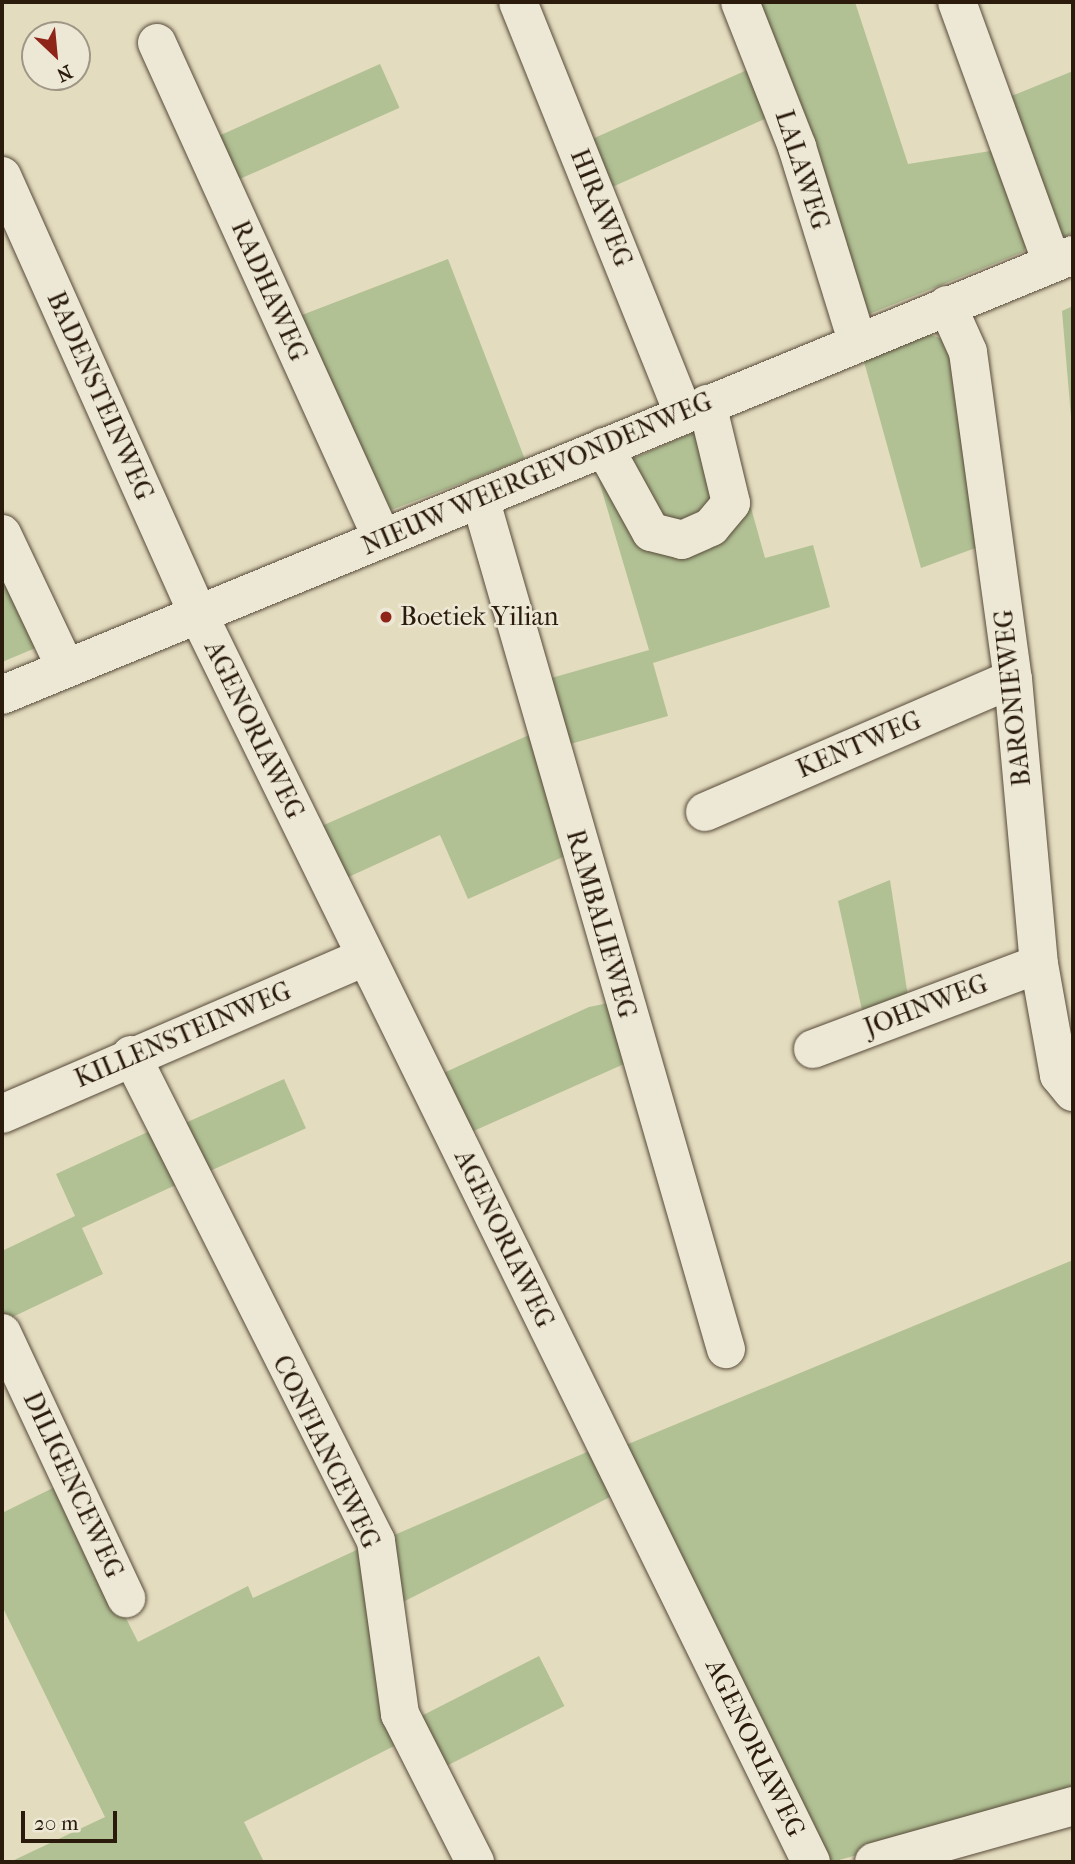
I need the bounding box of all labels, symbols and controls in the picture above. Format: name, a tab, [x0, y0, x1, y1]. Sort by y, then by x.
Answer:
north arrow	[21, 21, 91, 91]
text: N	[53, 60, 76, 86]
street label: LALAWEG	[768, 106, 836, 234]
street label: HIRAWEG	[563, 144, 639, 272]
street label: RADHAWEG	[224, 216, 314, 366]
street label: BADENSTEINWEG	[40, 287, 160, 505]
street label: NIEUW WEERGEVONDENWEG	[357, 386, 717, 562]
place label: Boetiek Yilian	[400, 601, 559, 633]
street label: BARONIEWEG	[988, 608, 1038, 788]
marker: Boetiek Yilian	[378, 609, 394, 625]
street label: AGENORIAWEG	[197, 636, 311, 824]
street label: KENTWEG	[792, 705, 926, 785]
street label: RAMBALIEWEG	[559, 826, 643, 1022]
street label: JOHNWEG	[860, 968, 992, 1044]
street label: KILLENSTEINWEG	[70, 975, 296, 1095]
street label: AGENORIAWEG	[447, 1145, 561, 1333]
street label: CONFIANCEWEG	[266, 1350, 386, 1554]
street label: DILIGENCEWEG	[16, 1387, 130, 1583]
street label: AGENORIAWEG	[698, 1654, 812, 1842]
scale bar	[24, 1798, 121, 1842]
text: 20 m	[34, 1811, 78, 1835]

